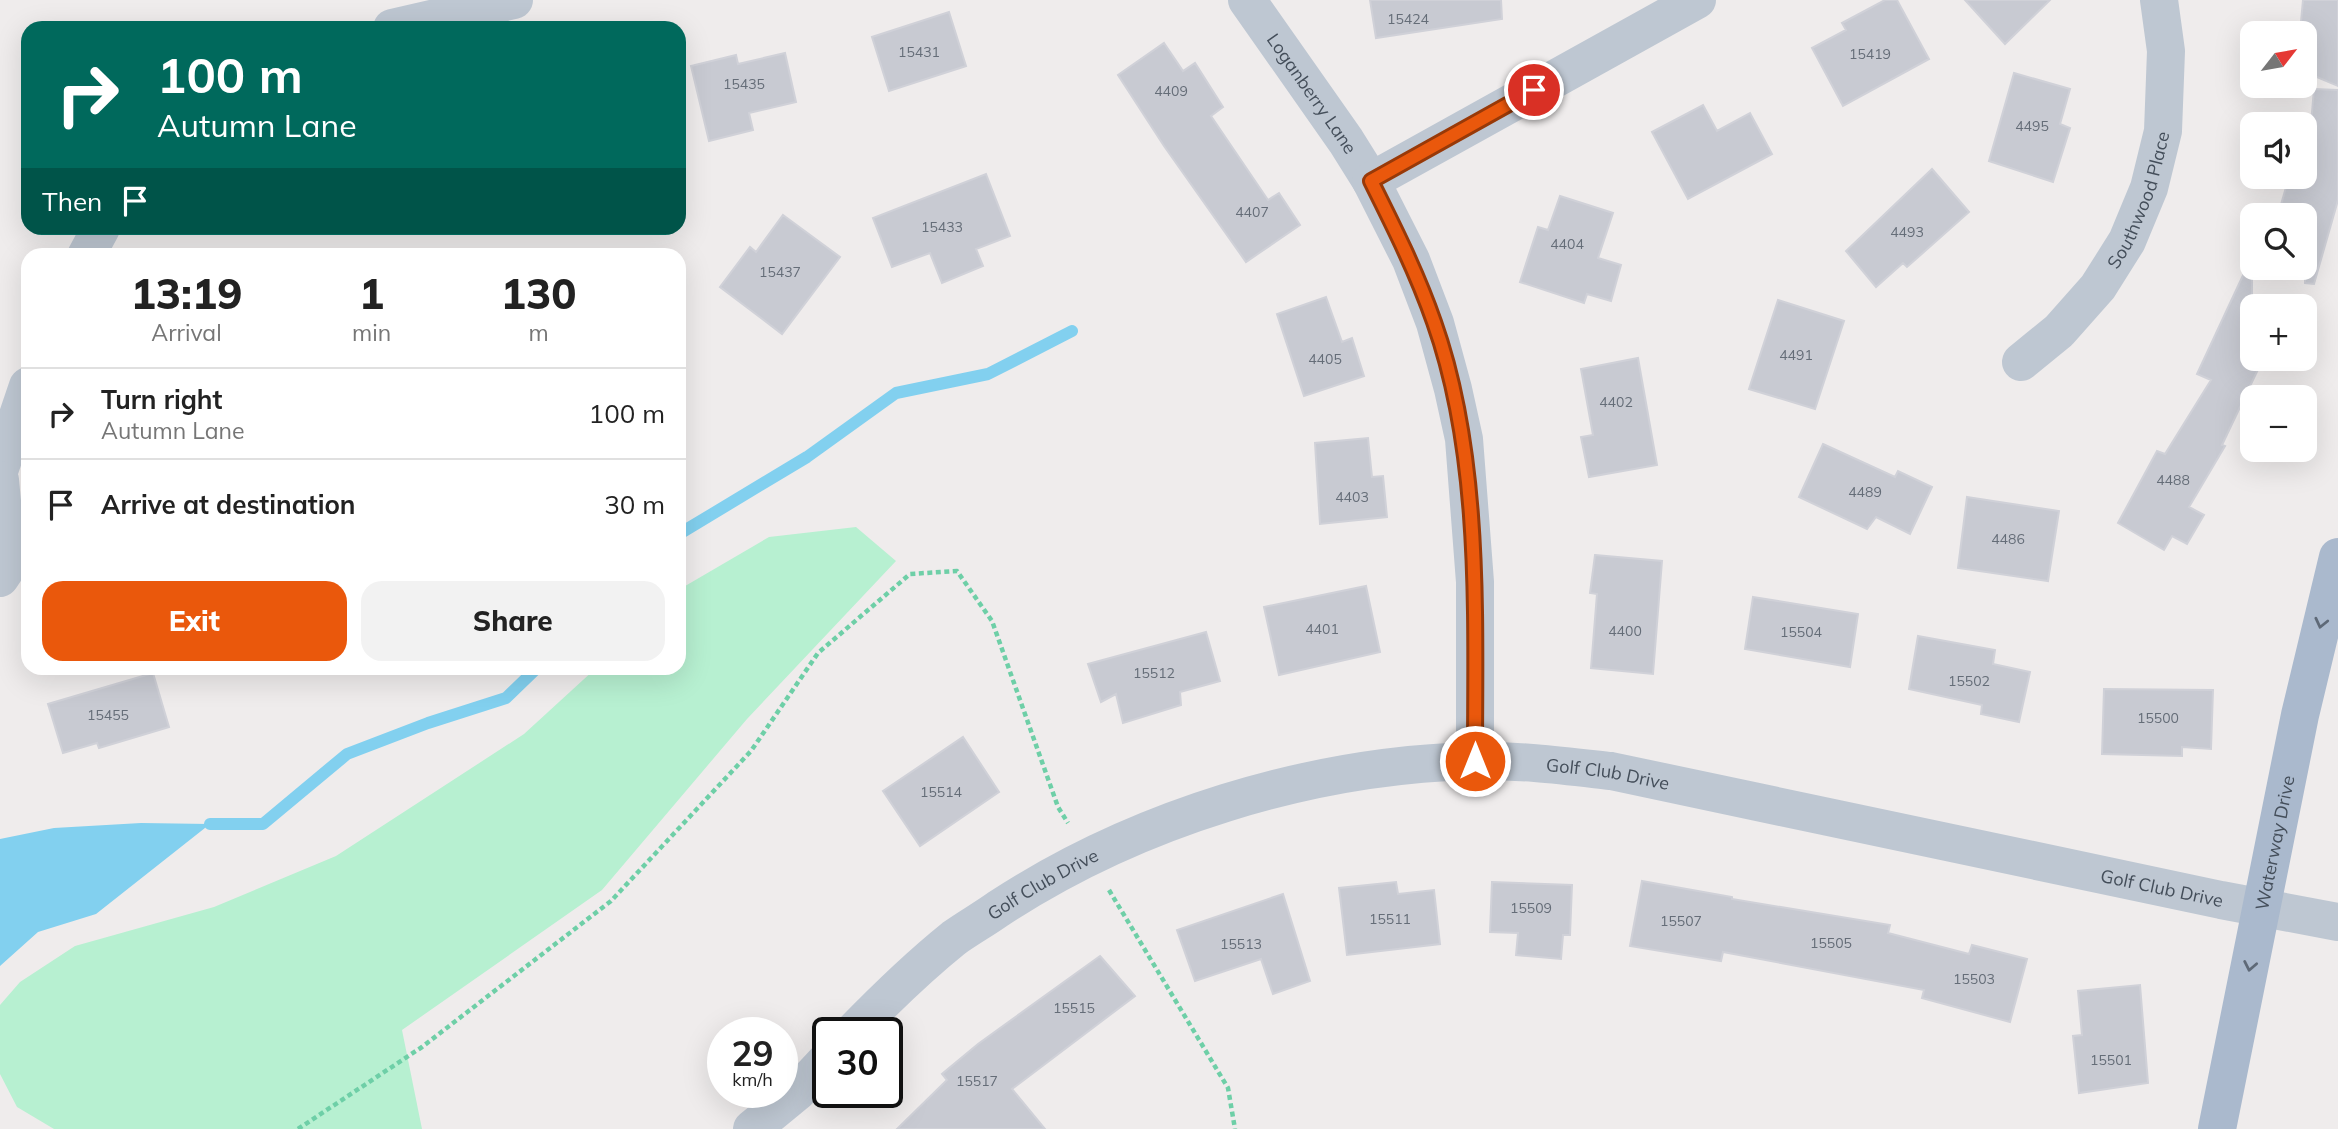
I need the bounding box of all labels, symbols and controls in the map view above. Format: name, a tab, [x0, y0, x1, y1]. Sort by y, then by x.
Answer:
house number: 15424	[1387, 10, 1430, 28]
north arrow	[2240, 21, 2317, 98]
map controls	[2240, 21, 2317, 462]
street label: Loganberry Lane	[1262, 29, 1362, 158]
house number: 15431	[898, 43, 940, 61]
text: 100 m	[157, 44, 303, 105]
house number: 15419	[1849, 45, 1891, 63]
icon: right	[42, 49, 133, 140]
pin	[1504, 60, 1564, 120]
icon: arrive	[1515, 71, 1553, 109]
house number: 15435	[723, 75, 765, 93]
house number: 4409	[1154, 82, 1188, 100]
text: Autumn Lane	[157, 105, 357, 145]
button: sound	[2240, 112, 2317, 189]
house number: 4495	[2015, 117, 2049, 135]
street label: Southwood Place	[2101, 129, 2174, 273]
icon: arrive	[116, 182, 154, 220]
text: Then	[42, 185, 102, 218]
house number: 4407	[1235, 203, 1269, 221]
button: search	[2240, 203, 2317, 280]
house number: 15433	[921, 218, 963, 236]
house number: 4493	[1890, 223, 1924, 241]
house number: 4404	[1550, 235, 1584, 253]
house number: 15437	[759, 263, 801, 281]
text: 13:19	[131, 267, 242, 320]
text: 1	[359, 267, 384, 320]
text: 130	[501, 267, 576, 320]
button: +	[2240, 294, 2317, 371]
text: Arrival	[151, 318, 222, 347]
text: min	[352, 318, 391, 347]
text: m	[528, 318, 549, 347]
house number: 4491	[1779, 346, 1813, 364]
house number: 4405	[1308, 350, 1342, 368]
text: Turn right	[101, 383, 222, 416]
button: −	[2240, 385, 2317, 462]
house number: 4402	[1599, 393, 1633, 411]
icon: right	[42, 395, 80, 433]
text: 100 m	[589, 397, 665, 430]
text: Autumn Lane	[101, 416, 245, 445]
house number: 4488	[2156, 471, 2190, 489]
house number: 4489	[1848, 483, 1882, 501]
icon: arrive	[42, 486, 80, 524]
text: Arrive at destination	[101, 488, 356, 521]
text: 30 m	[604, 488, 665, 521]
house number: 4403	[1335, 488, 1369, 506]
house number: 4486	[1991, 530, 2025, 548]
button: Exit	[42, 581, 347, 661]
button: Share	[361, 581, 665, 661]
one-way arrow	[2315, 617, 2330, 629]
house number: 4401	[1305, 620, 1339, 638]
house number: 4400	[1608, 622, 1642, 640]
house number: 15504	[1780, 623, 1823, 641]
house number: 15512	[1133, 664, 1175, 682]
house number: 15502	[1948, 672, 1990, 690]
house number: 15455	[87, 706, 129, 724]
house number: 15500	[2137, 709, 2179, 727]
position arrow	[1438, 724, 1512, 798]
street label: Golf Club Drive	[1545, 753, 1672, 795]
street label: Waterway Drive	[2250, 773, 2299, 912]
house number: 15514	[920, 783, 963, 801]
street label: Golf Club Drive	[982, 843, 1102, 925]
street label: Golf Club Drive	[2099, 863, 2225, 912]
house number: 15509	[1510, 899, 1552, 917]
house number: 15511	[1369, 910, 1411, 928]
house number: 15507	[1660, 912, 1702, 930]
house number: 15505	[1810, 934, 1852, 952]
house number: 15513	[1220, 935, 1262, 953]
one-way arrow	[2243, 960, 2258, 972]
house number: 15503	[1953, 970, 1995, 988]
house number: 15515	[1053, 999, 1095, 1017]
speed limit sign: 30	[812, 1017, 903, 1108]
text: 29	[731, 1031, 774, 1075]
house number: 15501	[2090, 1051, 2132, 1069]
text: km/h	[732, 1068, 773, 1091]
house number: 15517	[956, 1072, 998, 1090]

